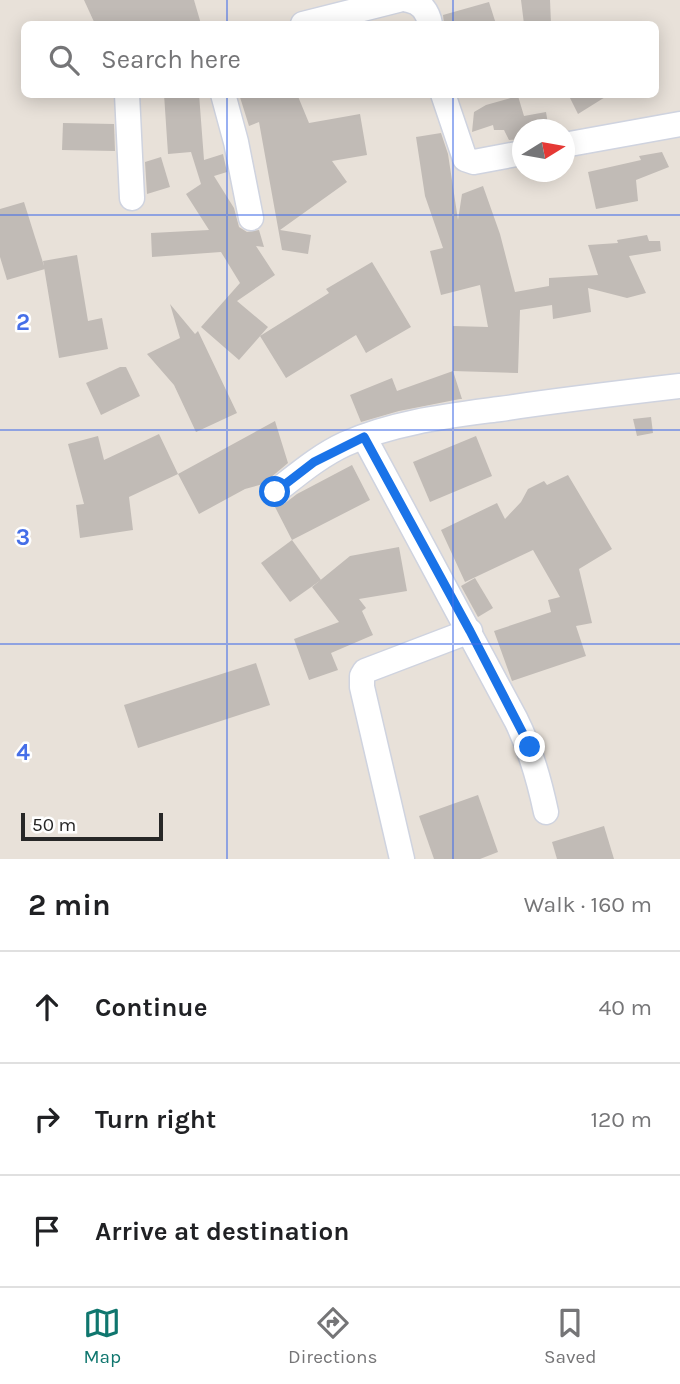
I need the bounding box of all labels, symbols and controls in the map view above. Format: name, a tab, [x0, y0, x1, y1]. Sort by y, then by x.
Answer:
search box	[21, 21, 659, 98]
icon: search	[45, 41, 83, 79]
text: Search here	[101, 44, 241, 75]
north arrow	[512, 119, 575, 182]
text: 2	[16, 309, 30, 336]
route start	[259, 476, 290, 507]
text: 3	[16, 524, 30, 551]
route end	[514, 731, 545, 762]
text: 4	[16, 739, 30, 766]
scale bar	[21, 810, 163, 842]
text: 50 m	[32, 814, 76, 836]
text: 2 min	[28, 887, 111, 923]
text: Walk · 160 m	[524, 891, 652, 918]
icon: ahead	[28, 988, 66, 1026]
text: Continue	[95, 992, 207, 1023]
text: 40 m	[599, 994, 652, 1021]
icon: right	[28, 1100, 66, 1138]
text: Turn right	[95, 1104, 216, 1135]
text: 120 m	[590, 1106, 652, 1133]
icon: arrive	[28, 1212, 66, 1250]
text: Arrive at destination	[95, 1216, 349, 1247]
tab: Map	[83, 1304, 121, 1368]
tab: Directions	[288, 1304, 377, 1368]
tab: Saved	[544, 1304, 597, 1368]

